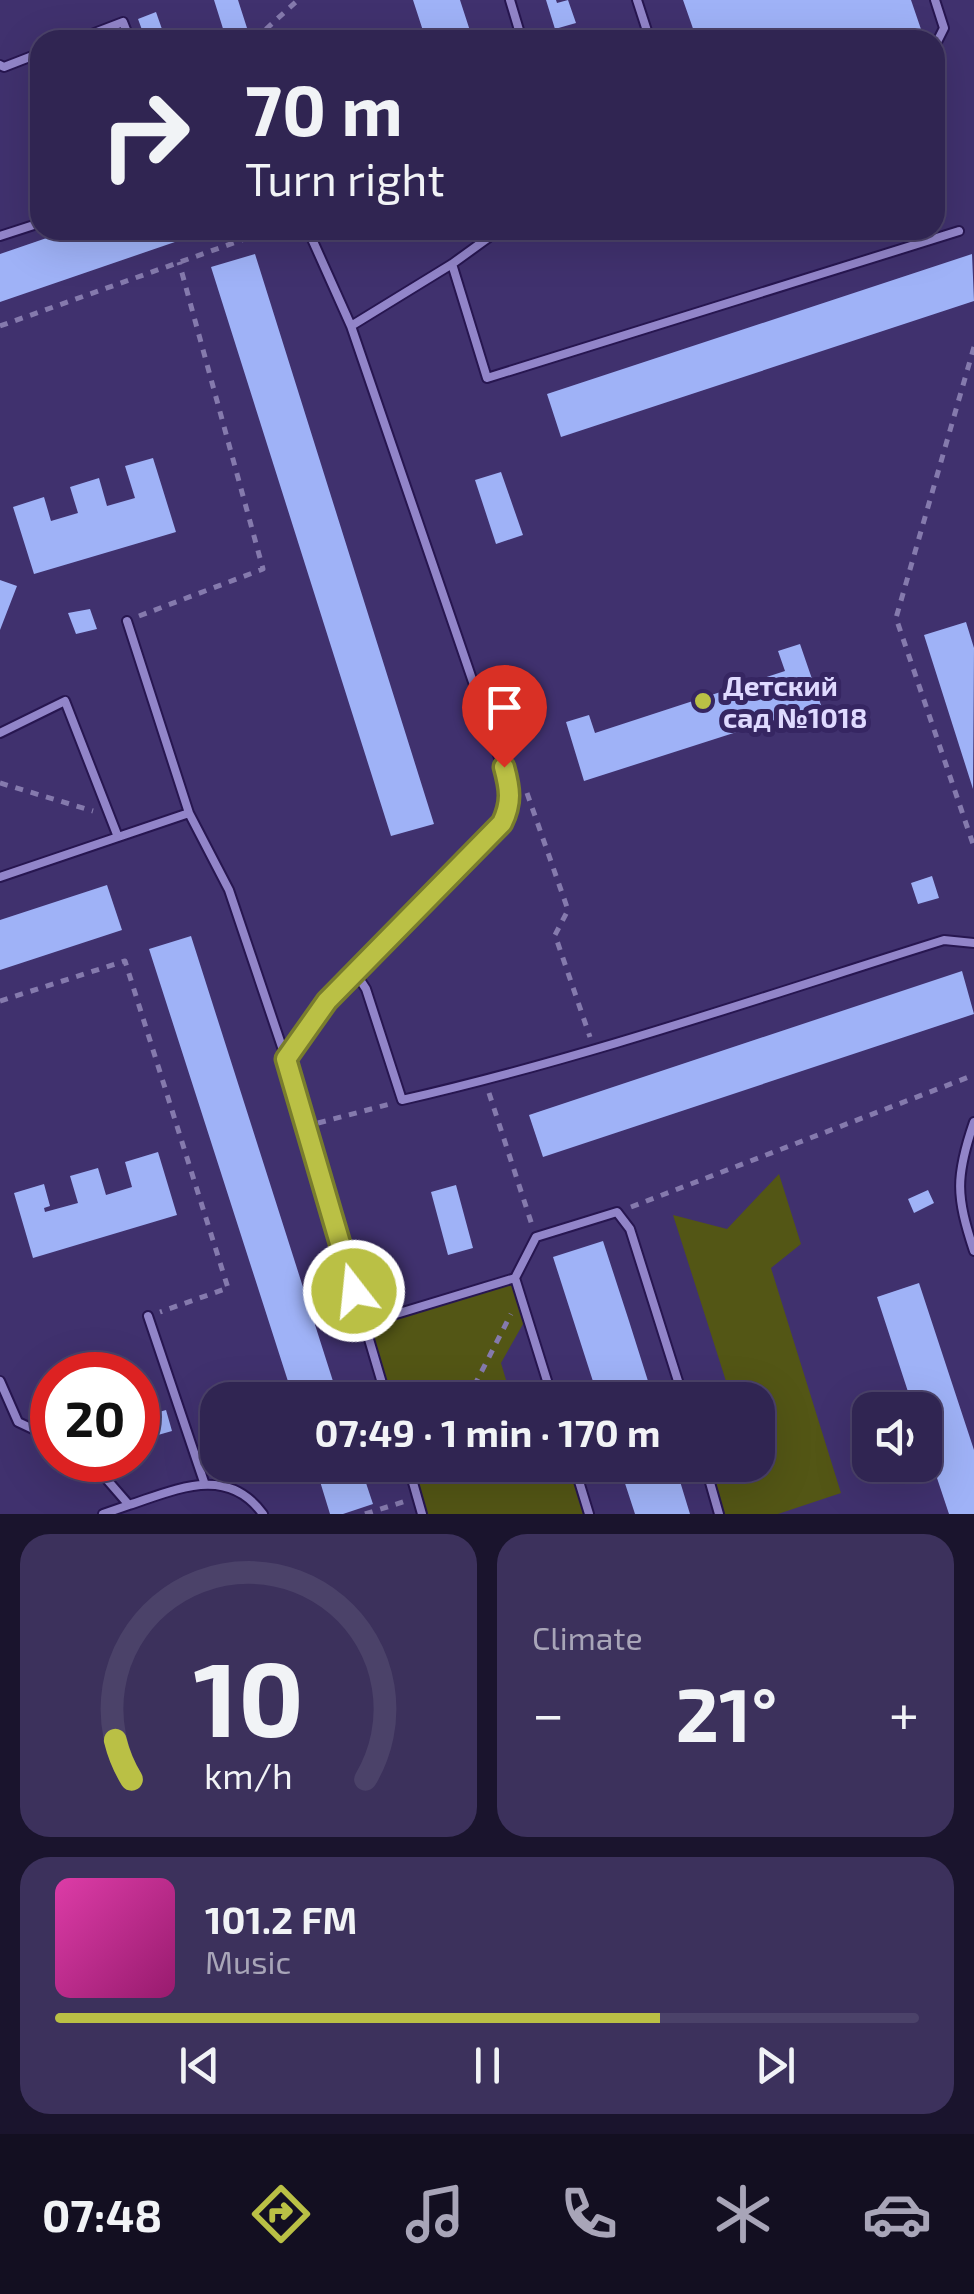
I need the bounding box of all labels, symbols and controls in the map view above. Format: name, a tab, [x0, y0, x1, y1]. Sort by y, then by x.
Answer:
text: 70 m	[245, 66, 403, 150]
icon: right	[80, 70, 210, 200]
text: Turn right	[245, 151, 445, 205]
pin	[462, 665, 547, 768]
place label: Детский сад №1018	[723, 668, 867, 734]
icon: arrive	[477, 680, 532, 735]
marker: Детский сад №1018	[692, 690, 714, 712]
position arrow	[302, 1239, 406, 1343]
speed limit sign: 20	[30, 1352, 160, 1482]
map controls	[852, 1392, 942, 1482]
button: sound	[852, 1392, 942, 1482]
text: 07:49 · 1 min · 170 m	[315, 1409, 660, 1455]
text: Climate	[532, 1618, 643, 1656]
text: 10	[193, 1633, 304, 1758]
text: 21°	[676, 1667, 777, 1757]
text: −	[532, 1679, 564, 1745]
text: +	[889, 1679, 919, 1745]
text: km/h	[204, 1753, 293, 1796]
text: 101.2 FM	[205, 1896, 357, 1942]
text: Music	[205, 1942, 291, 1980]
icon: previous	[172, 2038, 227, 2093]
icon: pause	[460, 2038, 515, 2093]
icon: next	[748, 2038, 803, 2093]
icon: directions	[246, 2179, 316, 2249]
icon: music	[400, 2179, 470, 2249]
icon: phone	[554, 2179, 624, 2249]
icon: climate	[708, 2179, 778, 2249]
icon: car	[862, 2179, 932, 2249]
text: 07:48	[42, 2187, 162, 2241]

